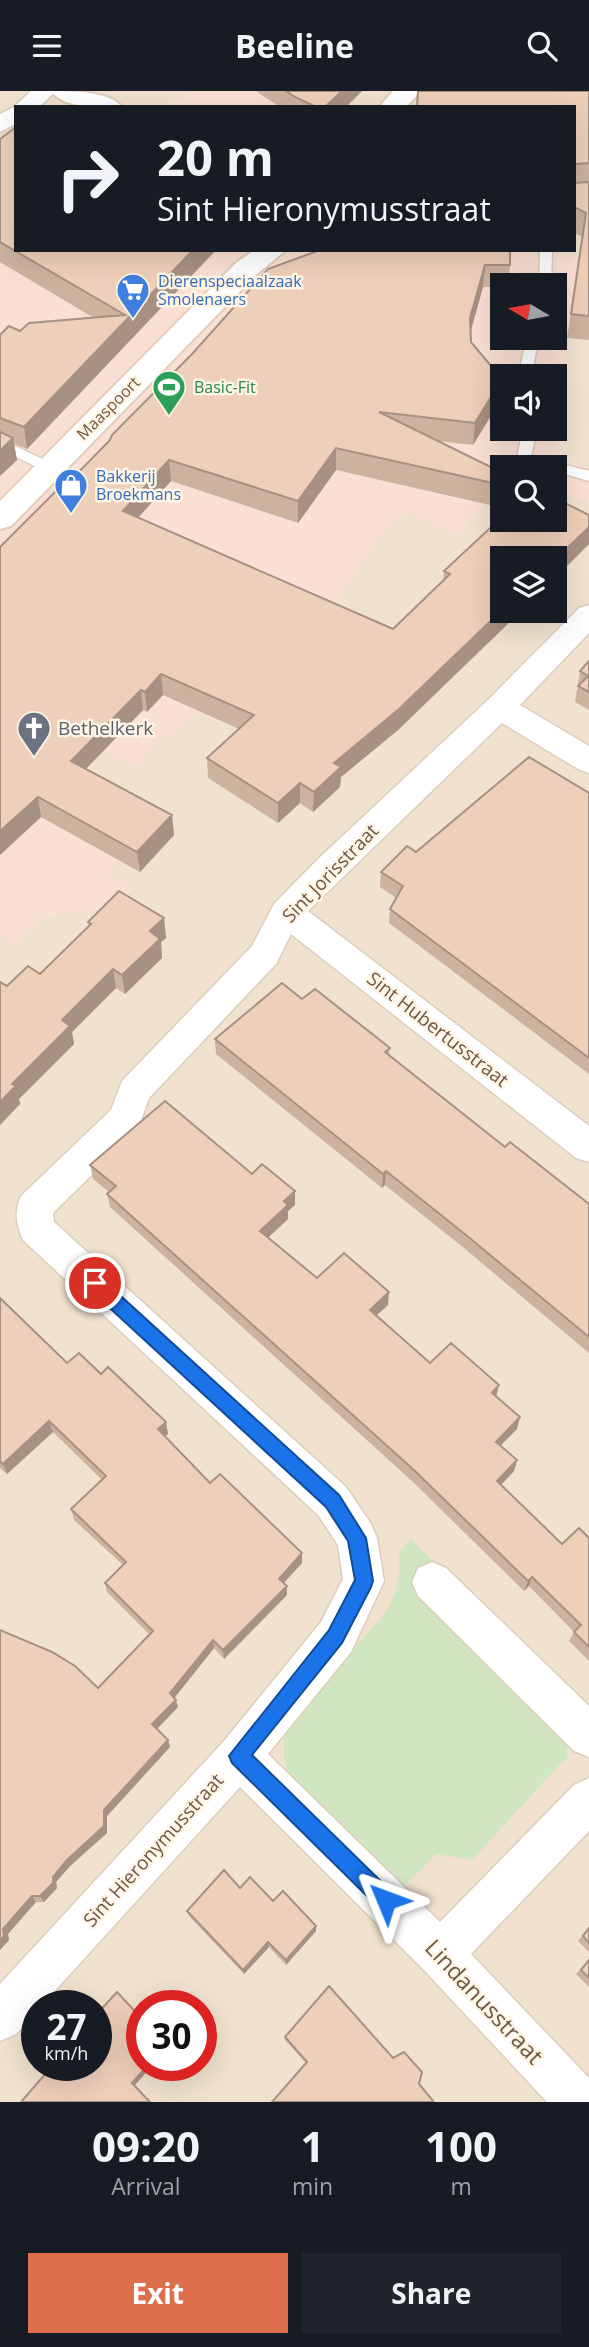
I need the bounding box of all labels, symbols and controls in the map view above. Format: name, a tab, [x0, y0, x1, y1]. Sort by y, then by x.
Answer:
text: Beeline	[235, 24, 354, 67]
icon: menu	[28, 27, 66, 65]
icon: search	[523, 27, 561, 65]
text: 20 m	[157, 124, 274, 190]
icon: right	[42, 133, 133, 224]
text: Sint Hieronymusstraat	[157, 187, 491, 230]
place label: Dierenspeciaalzaak Smolenaers	[158, 270, 302, 310]
supermarket icon: Dierenspeciaalzaak Smolenaers	[114, 271, 152, 320]
north arrow	[490, 273, 567, 350]
map controls	[490, 273, 567, 623]
button: sound	[490, 364, 567, 441]
sports icon: Basic-Fit	[150, 368, 188, 417]
street label: Maaspoort	[72, 371, 145, 444]
place label: Basic-Fit	[194, 376, 256, 398]
button: search	[490, 455, 567, 532]
place label: Bakkerij Broekmans	[96, 465, 181, 505]
shop icon: Bakkerij Broekmans	[52, 466, 90, 515]
button: layers	[490, 546, 567, 623]
church icon: Bethelkerk	[15, 709, 53, 758]
place label: Bethelkerk	[58, 715, 153, 741]
street label: Sint Jorisstraat	[276, 818, 384, 928]
street label: Sint Hubertusstraat	[362, 965, 514, 1093]
pin	[65, 1253, 125, 1313]
icon: arrive	[76, 1264, 114, 1302]
street label: Sint Hieronymusstraat	[77, 1767, 229, 1932]
position arrow	[349, 1863, 423, 1937]
street label: Lindanusstraat	[418, 1932, 551, 2071]
speed limit sign: 30	[126, 1990, 217, 2081]
text: 27	[46, 2003, 87, 2050]
text: km/h	[45, 2041, 88, 2065]
text: 09:20	[92, 2117, 200, 2174]
text: 1	[300, 2117, 325, 2174]
text: 100	[425, 2117, 497, 2174]
text: Arrival	[111, 2170, 181, 2202]
text: min	[292, 2170, 333, 2202]
text: m	[450, 2170, 472, 2202]
button: Exit	[28, 2253, 288, 2333]
button: Share	[302, 2253, 561, 2333]

